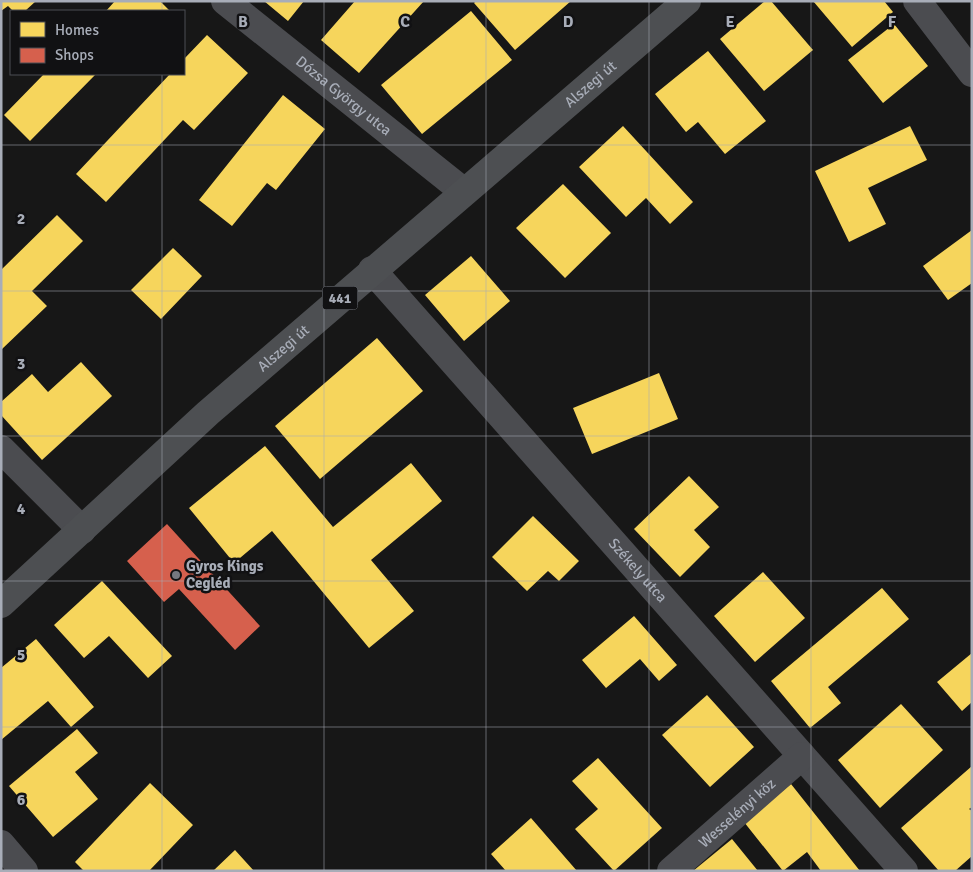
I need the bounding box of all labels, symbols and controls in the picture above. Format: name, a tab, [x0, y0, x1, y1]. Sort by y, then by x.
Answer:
legend	[10, 10, 185, 75]
text: B	[238, 12, 248, 32]
text: C	[400, 12, 410, 32]
text: D	[563, 12, 574, 32]
text: E	[725, 12, 735, 32]
text: F	[888, 12, 897, 32]
text: Homes	[55, 21, 99, 39]
text: Shops	[55, 46, 94, 64]
street label: Dózsa György utca	[292, 52, 395, 139]
street label: Alszegi út	[561, 57, 620, 111]
text: 2	[17, 209, 25, 229]
road number: 441	[322, 286, 358, 310]
street label: Alszegi út	[254, 321, 313, 375]
text: 3	[17, 354, 25, 374]
text: 4	[17, 499, 26, 519]
street label: Székely utca	[605, 534, 671, 606]
place label: Gyros Kings Cegléd	[186, 557, 264, 592]
marker: Gyros Kings Cegléd	[170, 569, 182, 581]
text: 5	[17, 645, 25, 665]
street label: Wesselényi köz	[695, 774, 779, 851]
text: 6	[17, 790, 26, 810]

